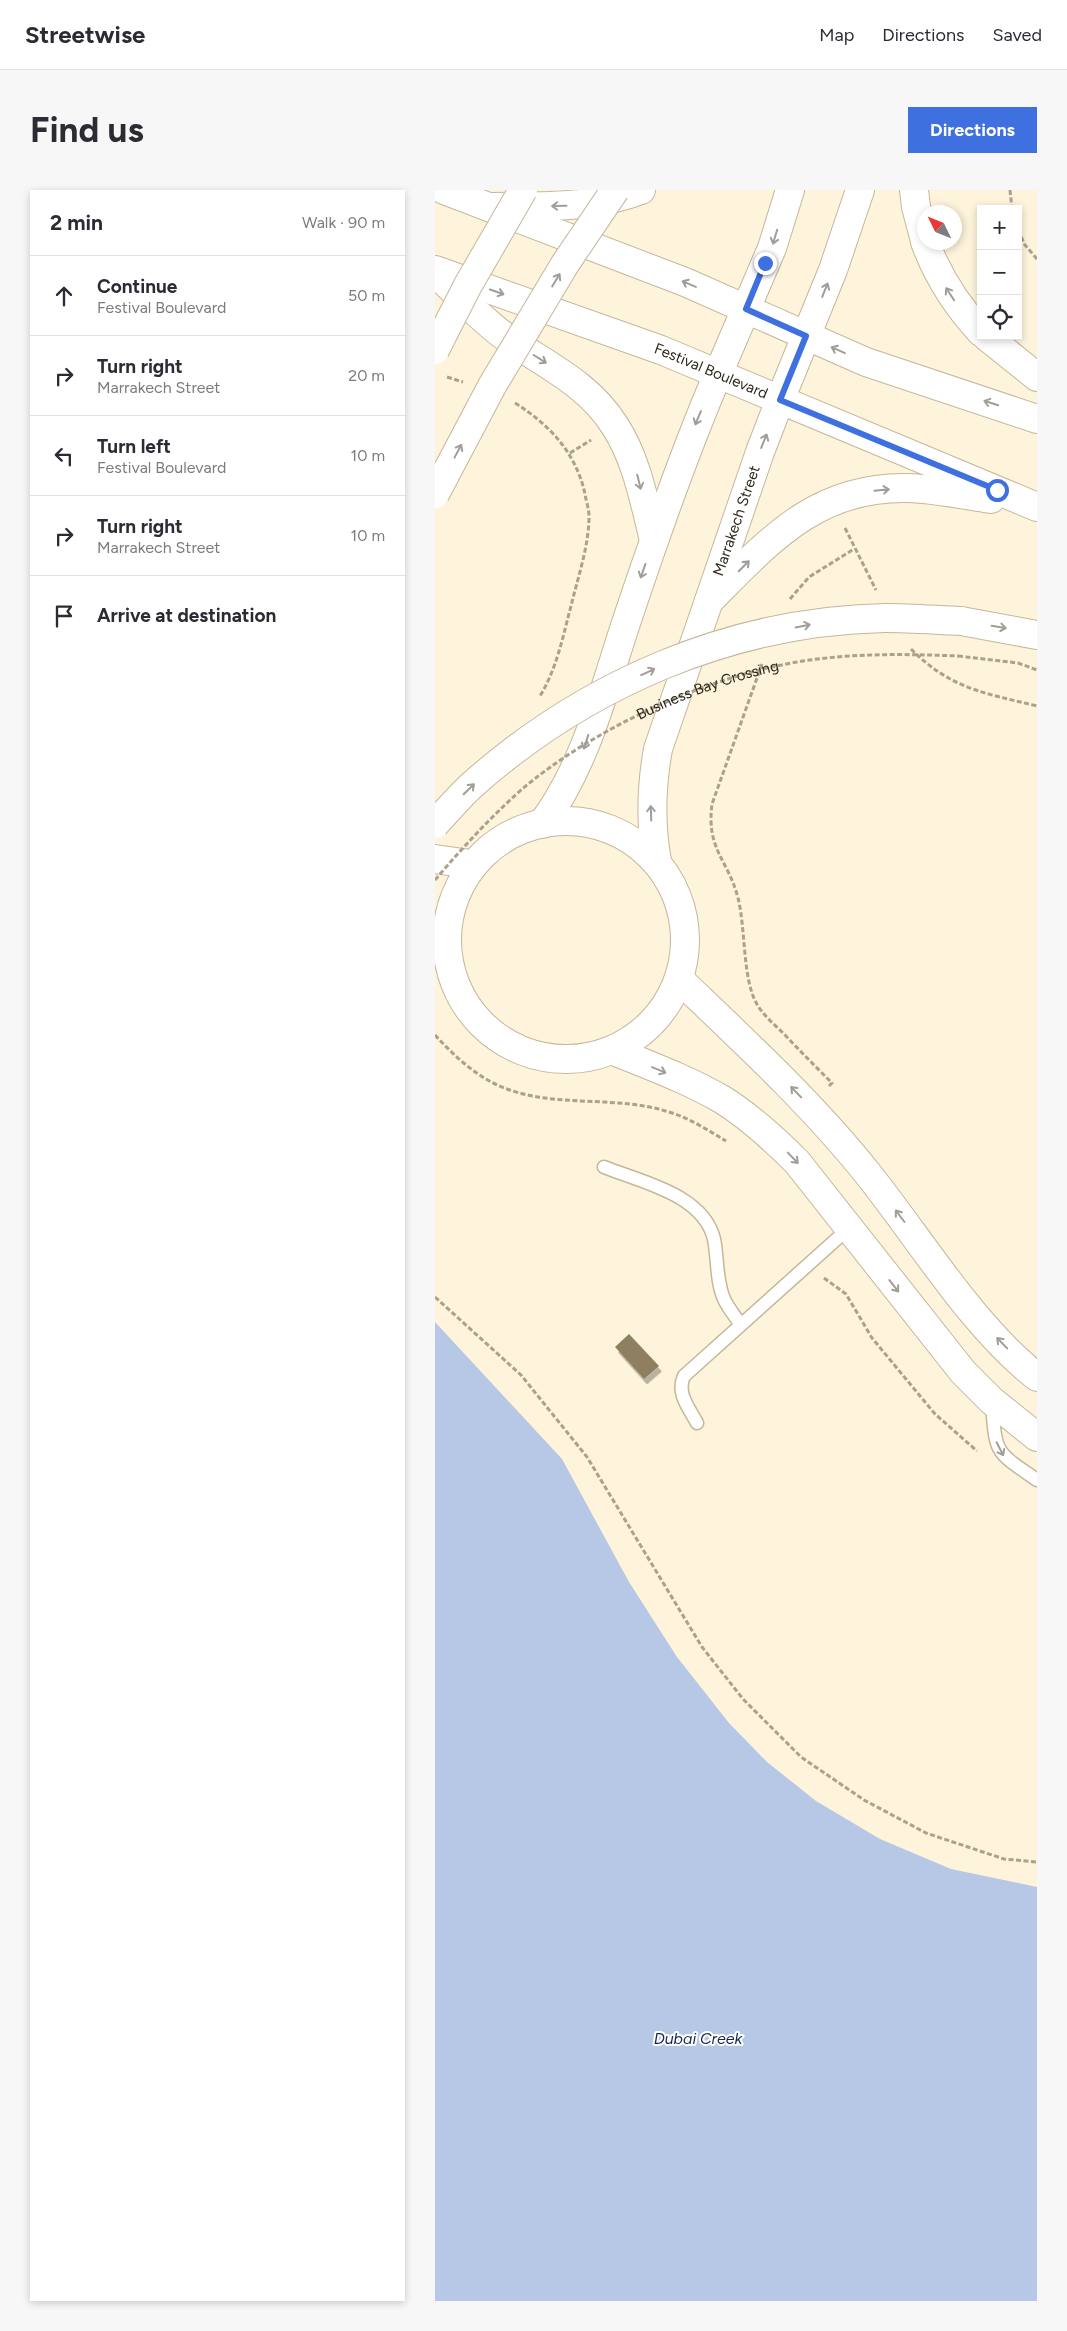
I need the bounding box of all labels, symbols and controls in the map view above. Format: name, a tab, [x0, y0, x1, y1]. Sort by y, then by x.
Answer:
text: Streetwise	[25, 20, 145, 49]
text: Map	[819, 24, 854, 46]
text: Directions	[882, 24, 964, 46]
text: Saved	[992, 24, 1042, 46]
button: Directions	[908, 107, 1037, 153]
text: Find us	[30, 109, 144, 151]
one-way arrow	[551, 201, 567, 210]
north arrow	[917, 205, 962, 250]
map controls	[977, 205, 1022, 340]
button: +	[977, 205, 1022, 250]
text: 2 min	[50, 210, 103, 235]
text: Walk · 90 m	[302, 213, 385, 232]
one-way arrow	[770, 228, 780, 244]
button: −	[977, 250, 1022, 295]
route end	[754, 252, 777, 275]
one-way arrow	[551, 273, 561, 287]
text: Continue	[97, 275, 177, 298]
one-way arrow	[682, 279, 697, 288]
icon: ahead	[50, 282, 78, 310]
one-way arrow	[820, 283, 830, 298]
text: 50 m	[348, 286, 385, 305]
one-way arrow	[945, 287, 955, 301]
one-way arrow	[489, 288, 505, 297]
button: locate	[977, 295, 1022, 340]
text: Festival Boulevard	[97, 298, 226, 317]
street label: Festival Boulevard	[652, 339, 771, 403]
one-way arrow	[831, 344, 846, 354]
one-way arrow	[533, 354, 547, 364]
text: Turn right	[97, 355, 183, 378]
icon: right	[50, 362, 78, 390]
text: 20 m	[348, 366, 385, 385]
text: Marrakech Street	[97, 378, 220, 397]
one-way arrow	[983, 398, 999, 408]
one-way arrow	[693, 410, 703, 425]
one-way arrow	[760, 434, 769, 449]
text: Turn left	[97, 435, 171, 458]
icon: left	[50, 442, 78, 470]
one-way arrow	[454, 444, 463, 459]
text: 10 m	[351, 446, 385, 465]
text: Festival Boulevard	[97, 458, 226, 477]
street label: Marrakech Street	[709, 463, 764, 578]
one-way arrow	[635, 473, 644, 489]
route start	[986, 479, 1009, 502]
one-way arrow	[874, 485, 890, 495]
text: Turn right	[97, 515, 183, 538]
icon: right	[50, 522, 78, 550]
text: 10 m	[351, 526, 385, 545]
text: Marrakech Street	[97, 538, 220, 557]
one-way arrow	[737, 560, 750, 572]
one-way arrow	[638, 563, 647, 578]
icon: arrive	[50, 602, 78, 630]
text: Arrive at destination	[97, 604, 276, 627]
one-way arrow	[795, 620, 811, 630]
one-way arrow	[991, 623, 1007, 633]
street label: Business Bay Crossing	[633, 657, 780, 724]
one-way arrow	[640, 666, 655, 676]
one-way arrow	[581, 734, 591, 750]
one-way arrow	[462, 783, 475, 795]
one-way arrow	[647, 805, 656, 821]
one-way arrow	[651, 1065, 666, 1075]
one-way arrow	[790, 1086, 802, 1098]
one-way arrow	[787, 1152, 799, 1165]
one-way arrow	[895, 1210, 906, 1223]
one-way arrow	[889, 1279, 900, 1292]
one-way arrow	[996, 1337, 1008, 1350]
one-way arrow	[995, 1441, 1005, 1456]
water label: Dubai Creek	[654, 2029, 744, 2048]

